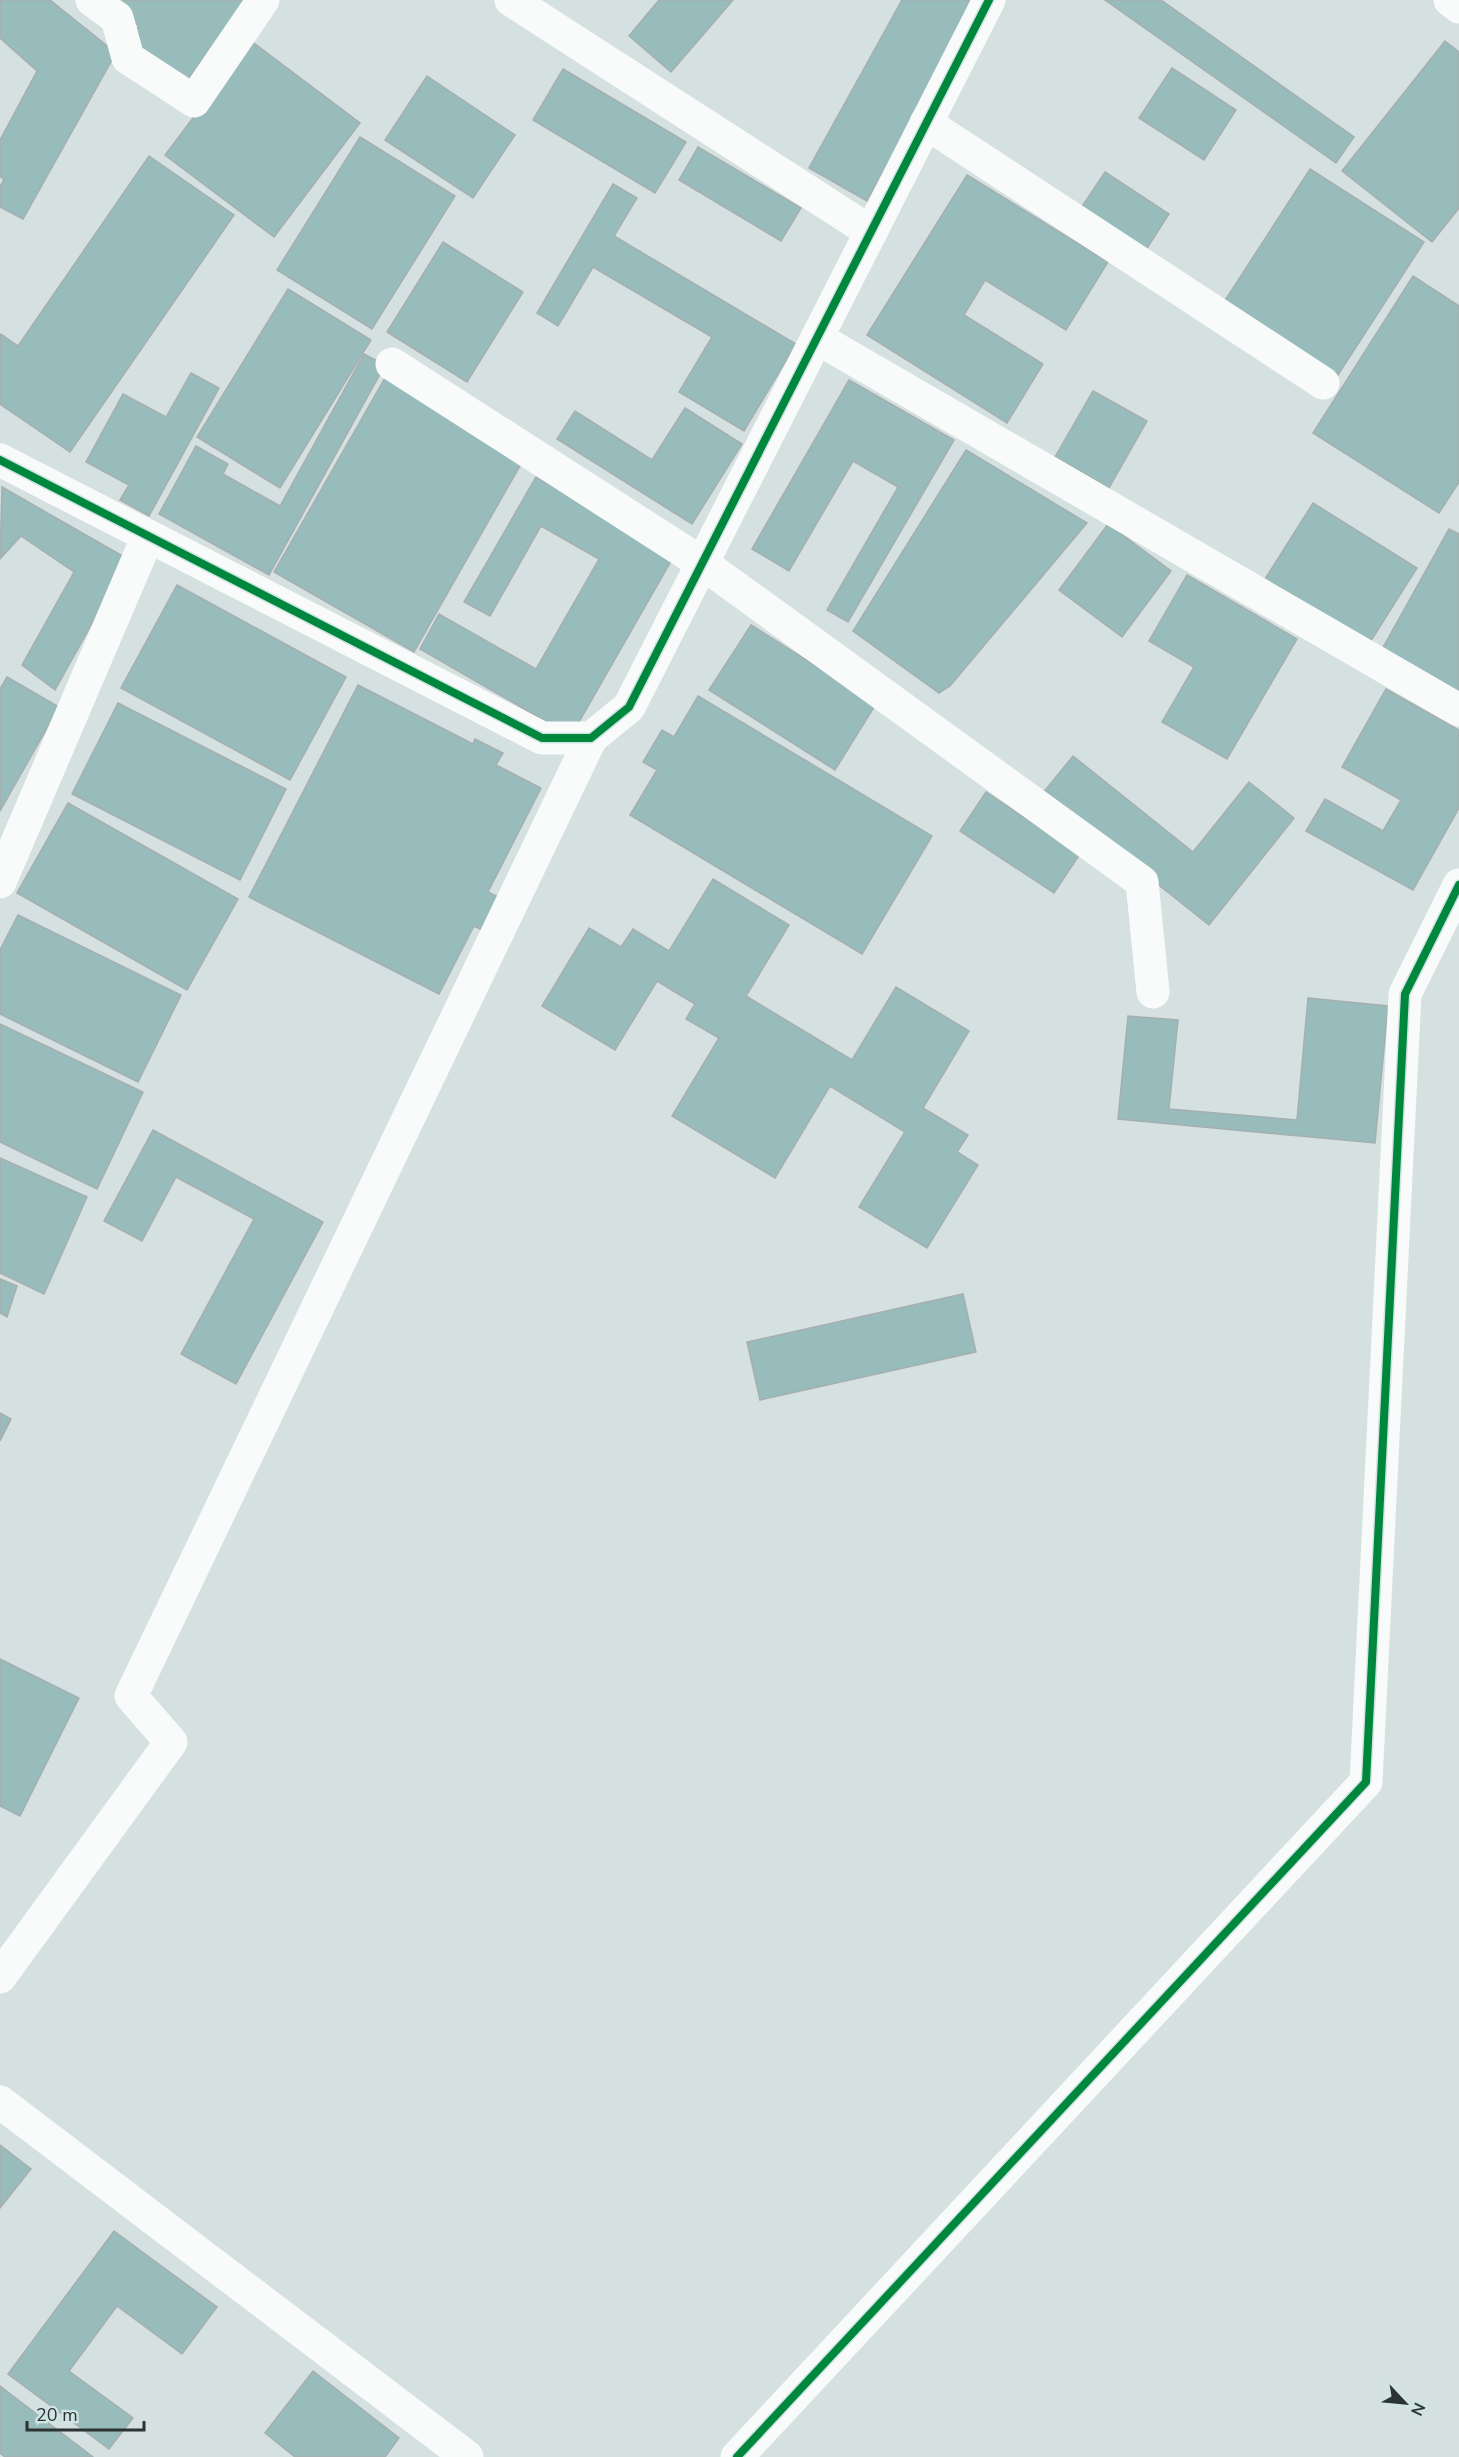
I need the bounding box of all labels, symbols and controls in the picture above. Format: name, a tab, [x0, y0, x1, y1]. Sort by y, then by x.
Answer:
north arrow	[1375, 2373, 1435, 2433]
scale bar	[27, 2394, 144, 2432]
text: N	[1405, 2399, 1430, 2419]
text: 20 m	[36, 2403, 78, 2427]

